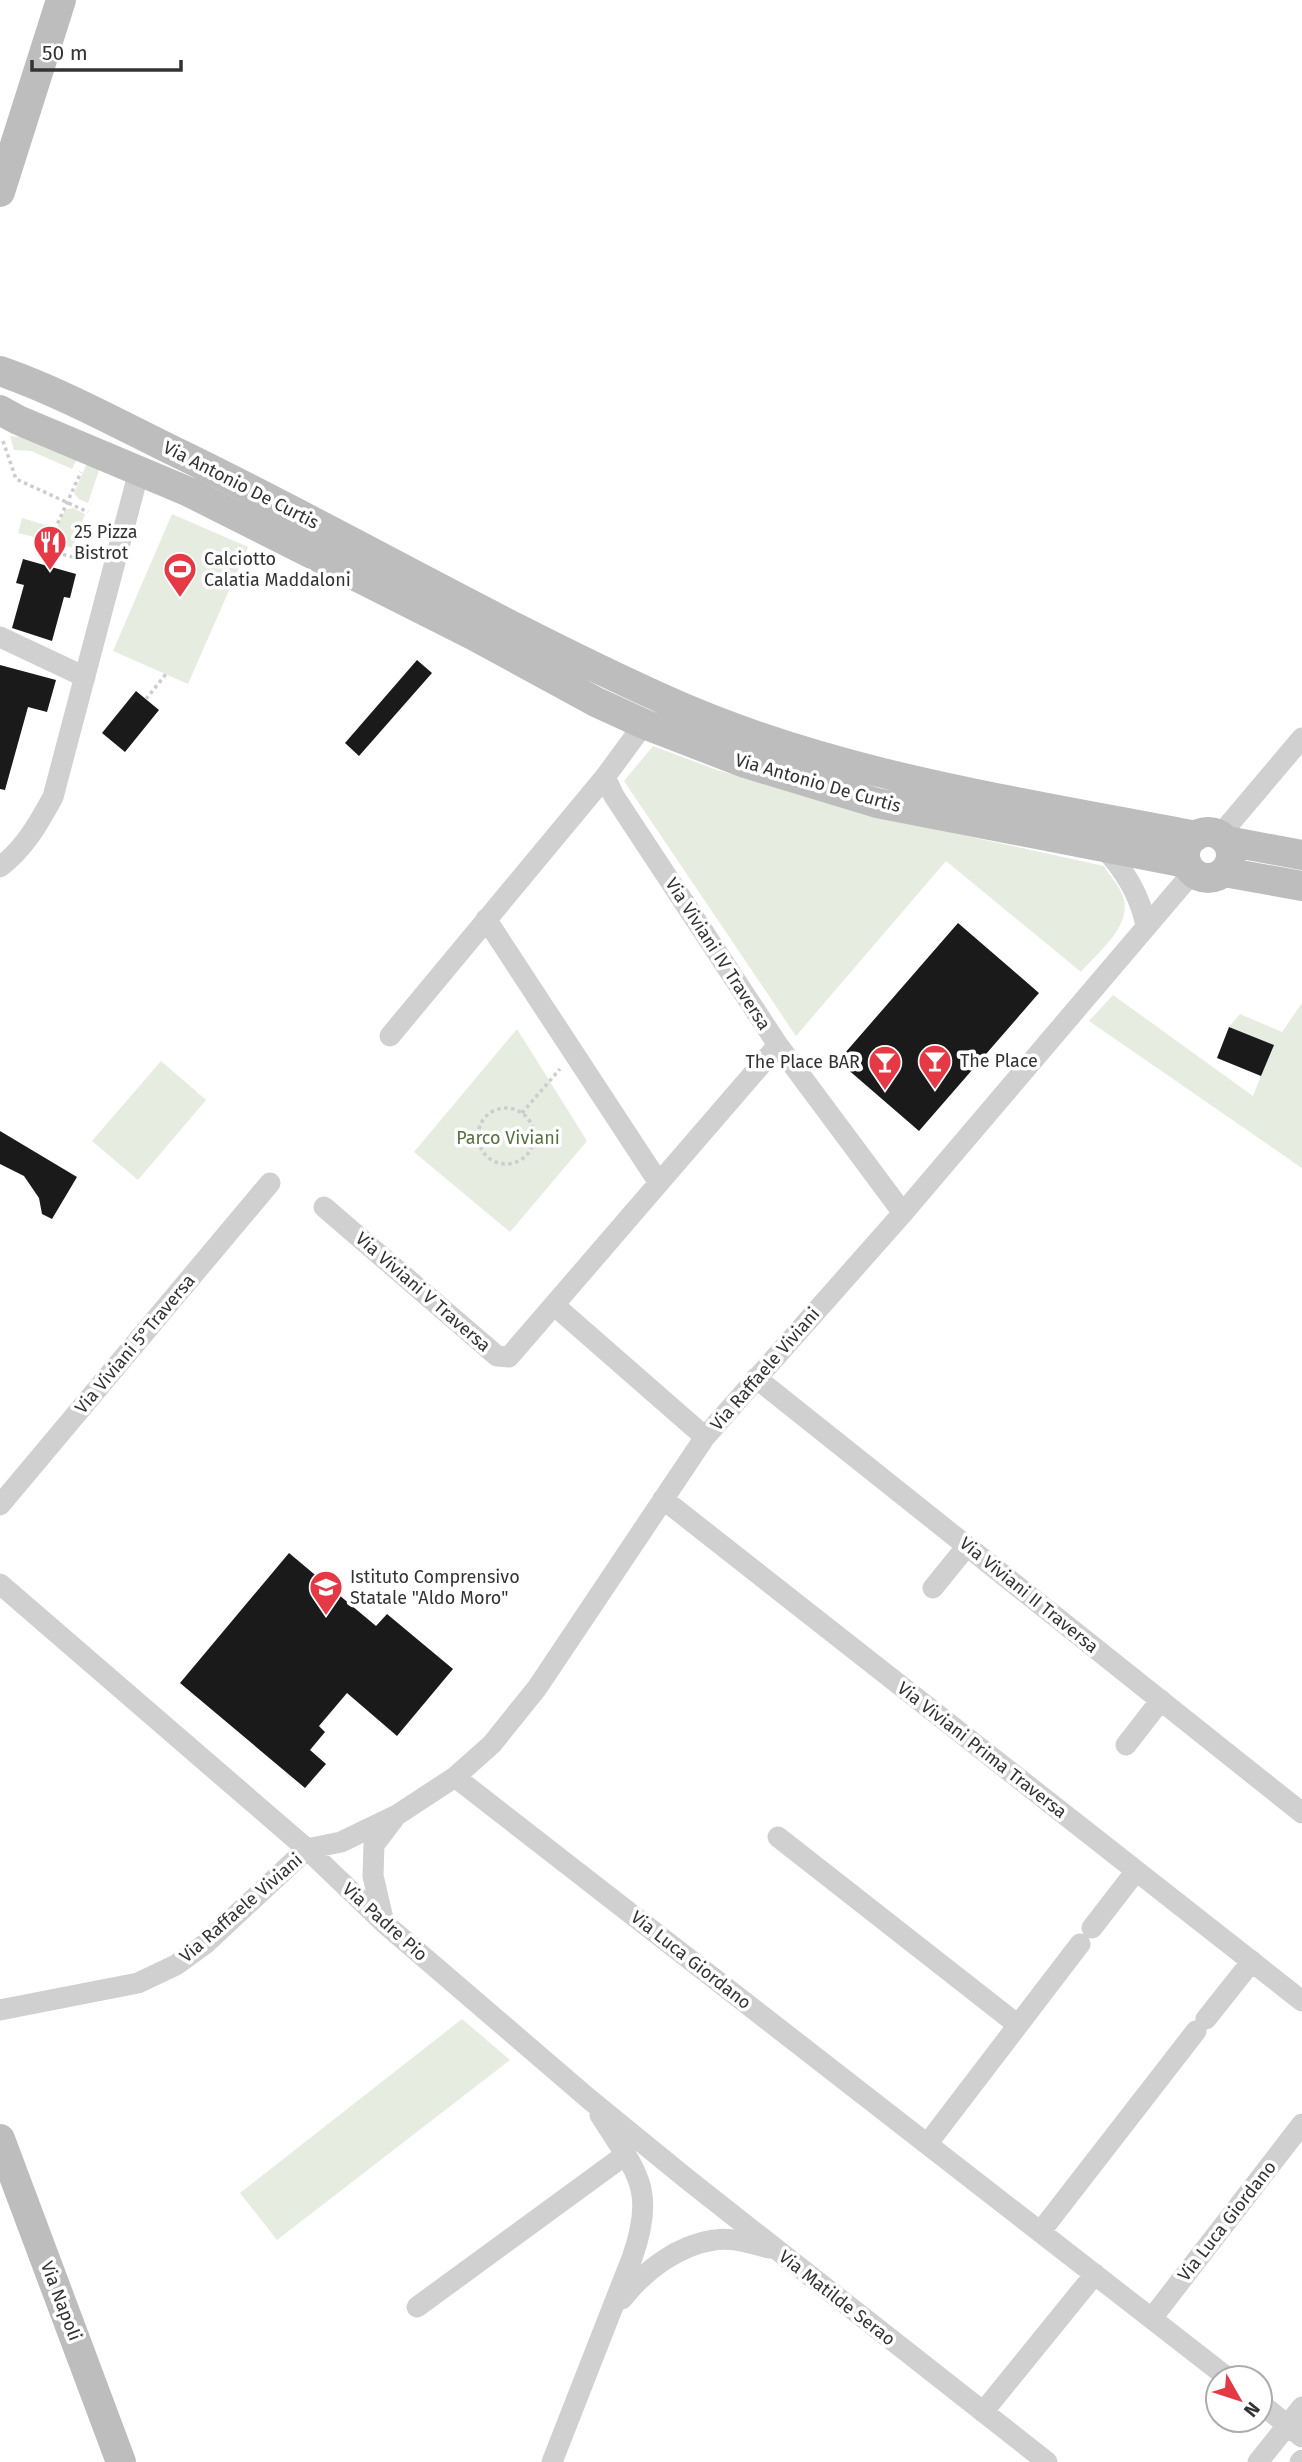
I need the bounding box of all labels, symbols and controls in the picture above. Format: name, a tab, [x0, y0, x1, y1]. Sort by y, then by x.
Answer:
scale bar	[32, 28, 180, 72]
text: 50 m	[42, 40, 88, 66]
street label: Via Antonio De Curtis	[160, 436, 322, 534]
place label: 25 Pizza Bistrot	[74, 521, 138, 564]
restaurant icon: 25 Pizza Bistrot	[31, 523, 69, 572]
place label: Calciotto Calatia Maddaloni	[204, 548, 351, 591]
sports icon: Calciotto Calatia Maddaloni	[161, 550, 199, 599]
street label: Via Antonio De Curtis	[733, 749, 903, 817]
street label: Via Viviani IV Traversa	[661, 874, 775, 1034]
bar icon: The Place	[916, 1042, 954, 1091]
bar icon: The Place BAR	[866, 1043, 904, 1092]
place label: The Place	[960, 1050, 1038, 1072]
place label: The Place BAR	[745, 1051, 860, 1073]
park label: Parco Viviani	[456, 1127, 560, 1149]
street label: Via Viviani V Traversa	[351, 1227, 495, 1357]
street label: Via Viviani 5°Traversa	[70, 1270, 200, 1418]
street label: Via Raffaele Viviani	[706, 1303, 824, 1435]
street label: Via Viviani II Traversa	[955, 1532, 1103, 1658]
place label: Istituto Comprensivo Statale "Aldo Moro"	[350, 1566, 520, 1609]
school or university icon: Istituto Comprensivo Statale "Aldo Moro"	[307, 1568, 345, 1617]
street label: Via Viviani Prima Traversa	[893, 1677, 1071, 1823]
street label: Via Raffaele Viviani	[175, 1849, 307, 1967]
street label: Via Padre Pio	[338, 1878, 432, 1966]
street label: Via Luca Giordano	[626, 1906, 756, 2014]
street label: Via Luca Giordano	[1173, 2156, 1281, 2286]
street label: Via Matilde Serao	[774, 2246, 900, 2350]
street label: Via Napoli	[36, 2258, 86, 2344]
north arrow	[1204, 2364, 1274, 2434]
text: N	[1239, 2397, 1265, 2422]

